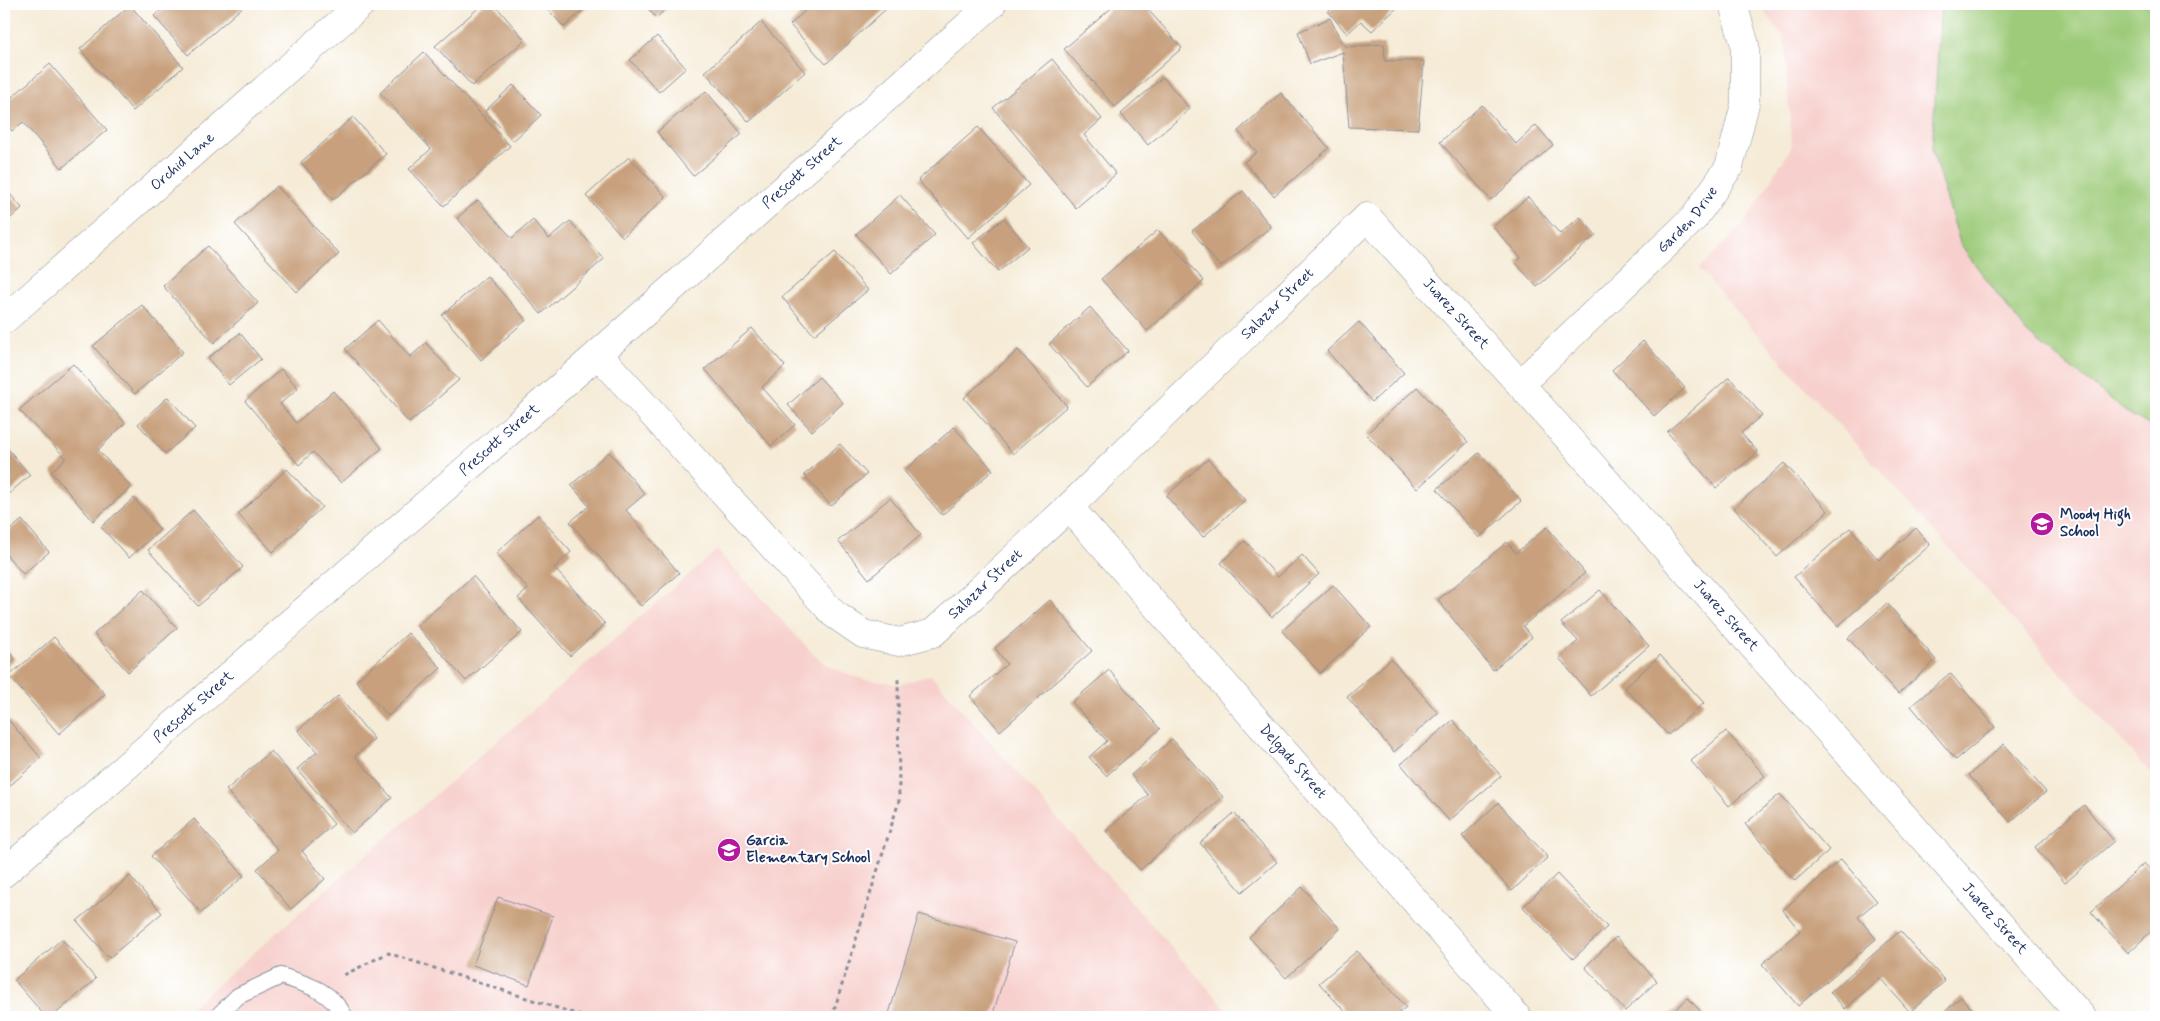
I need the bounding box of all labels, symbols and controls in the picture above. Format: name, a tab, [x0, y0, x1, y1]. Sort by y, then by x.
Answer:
street label: Orchid Lane	[147, 128, 219, 195]
street label: Prescott Street	[758, 131, 847, 214]
street label: Garden Drive	[1653, 182, 1723, 258]
street label: Salazar Street	[1237, 264, 1319, 344]
street label: Juarez Street	[1418, 274, 1494, 354]
street label: Prescott Street	[455, 399, 544, 481]
place label: Moody High School	[2060, 505, 2131, 542]
school or university icon: Moody High School	[2029, 511, 2055, 537]
street label: Salazar Street	[944, 545, 1027, 624]
street label: Juarez Street	[1688, 575, 1763, 656]
street label: Prescott Street	[149, 666, 238, 748]
street label: Delgado Street	[1255, 720, 1331, 803]
place label: Garcia Elementary School	[746, 831, 871, 868]
school or university icon: Garcia Elementary School	[716, 837, 742, 863]
street label: Juarez Street	[1957, 878, 2032, 959]

